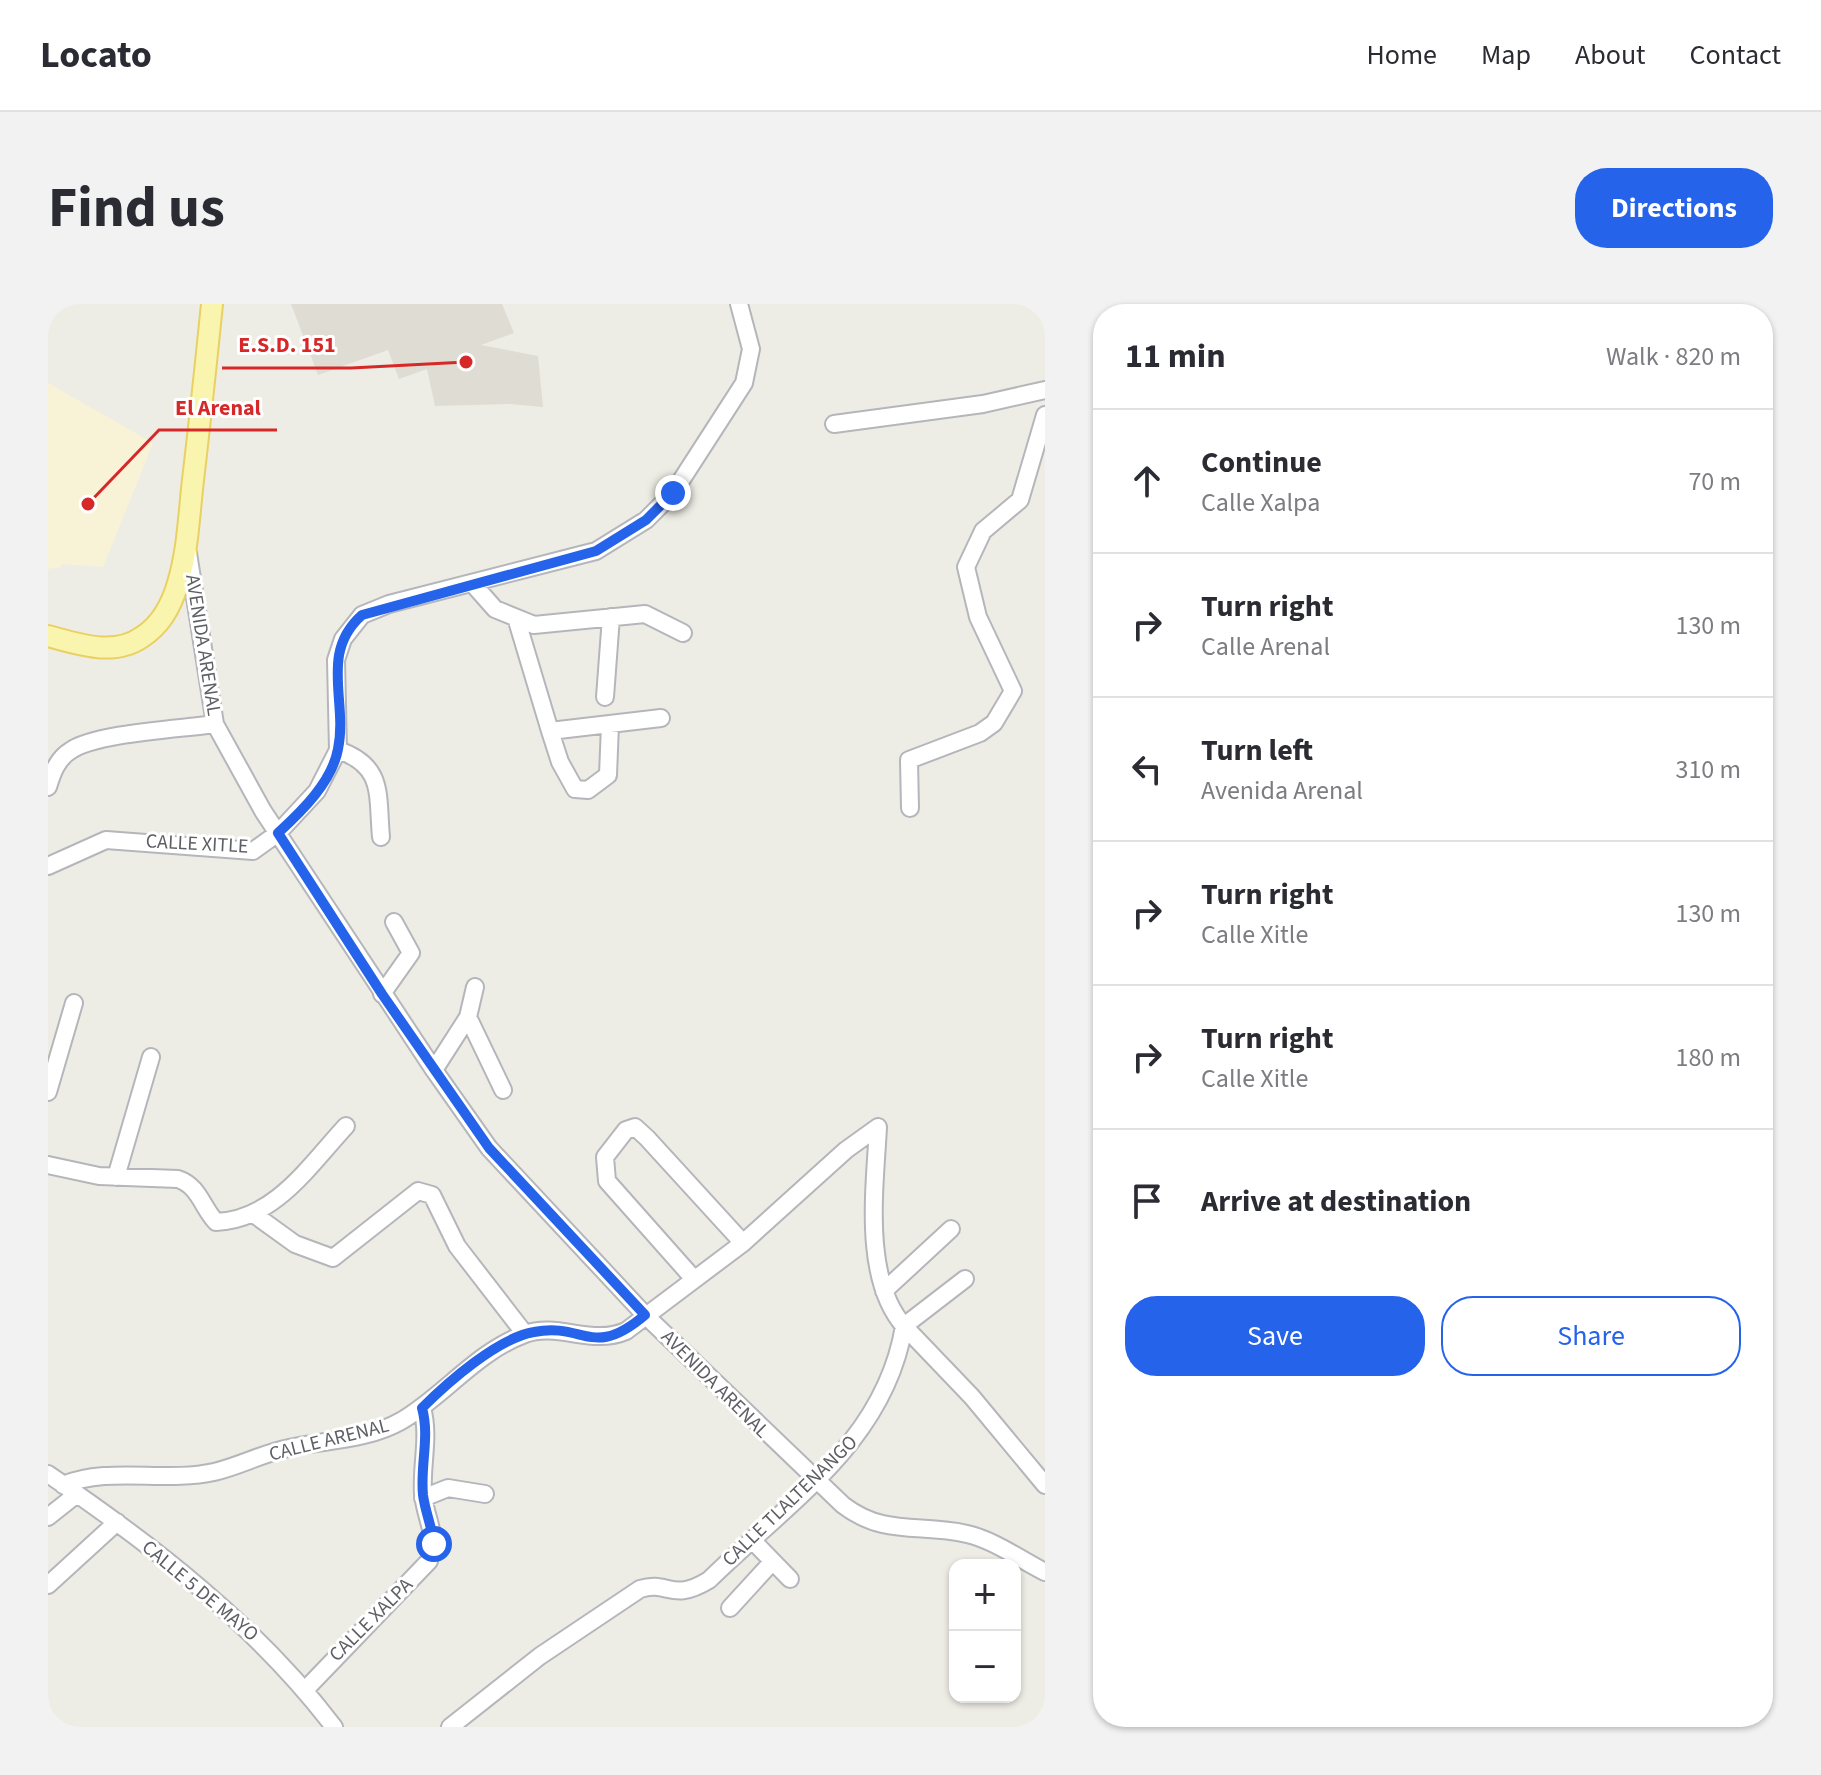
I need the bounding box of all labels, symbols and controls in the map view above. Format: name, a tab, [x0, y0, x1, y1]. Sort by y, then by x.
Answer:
text: Locato	[40, 28, 152, 82]
text: Home	[1366, 35, 1437, 75]
text: Map	[1481, 35, 1531, 75]
text: About	[1575, 35, 1646, 75]
text: Contact	[1690, 35, 1781, 75]
button: Directions	[1575, 168, 1773, 248]
text: Find us	[48, 169, 225, 248]
callout: E.S.D. 151	[222, 322, 351, 368]
text: E.S.D. 151	[238, 329, 336, 361]
text: 11 min	[1125, 332, 1226, 381]
text: Walk · 820 m	[1606, 338, 1741, 375]
callout: El Arenal	[159, 384, 277, 430]
text: El Arenal	[175, 392, 262, 424]
text: Continue	[1201, 441, 1322, 484]
icon: ahead	[1125, 459, 1169, 503]
text: 70 m	[1688, 463, 1741, 500]
route end	[655, 475, 691, 511]
text: Calle Xalpa	[1201, 484, 1320, 521]
street label: AVENIDA ARENAL	[178, 572, 228, 718]
text: Turn right	[1201, 585, 1333, 628]
icon: right	[1125, 603, 1169, 647]
text: 130 m	[1675, 607, 1741, 644]
text: Calle Arenal	[1201, 628, 1330, 665]
text: Turn left	[1201, 729, 1313, 772]
icon: left	[1125, 747, 1169, 791]
text: 310 m	[1675, 751, 1741, 788]
text: Avenida Arenal	[1201, 772, 1363, 809]
street label: CALLE XITLE	[145, 827, 249, 861]
text: Turn right	[1201, 873, 1333, 916]
icon: right	[1125, 891, 1169, 935]
text: 130 m	[1675, 895, 1741, 932]
text: Calle Xitle	[1201, 916, 1308, 953]
text: Turn right	[1201, 1017, 1333, 1060]
icon: right	[1125, 1035, 1169, 1079]
text: 180 m	[1675, 1039, 1741, 1076]
text: Calle Xitle	[1201, 1060, 1308, 1097]
icon: arrive	[1125, 1179, 1169, 1223]
text: Arrive at destination	[1201, 1180, 1471, 1223]
button: Save	[1125, 1296, 1425, 1376]
button: Share	[1441, 1296, 1741, 1376]
street label: AVENIDA ARENAL	[655, 1324, 776, 1445]
street label: CALLE ARENAL	[266, 1412, 392, 1468]
street label: CALLE TLALTENANGO	[716, 1429, 864, 1573]
route start	[416, 1526, 452, 1562]
street label: CALLE 5 DE MAYO	[136, 1534, 264, 1648]
map controls	[949, 1559, 1021, 1703]
button: +	[949, 1559, 1021, 1631]
street label: CALLE XALPA	[323, 1572, 419, 1668]
button: −	[949, 1631, 1021, 1703]

